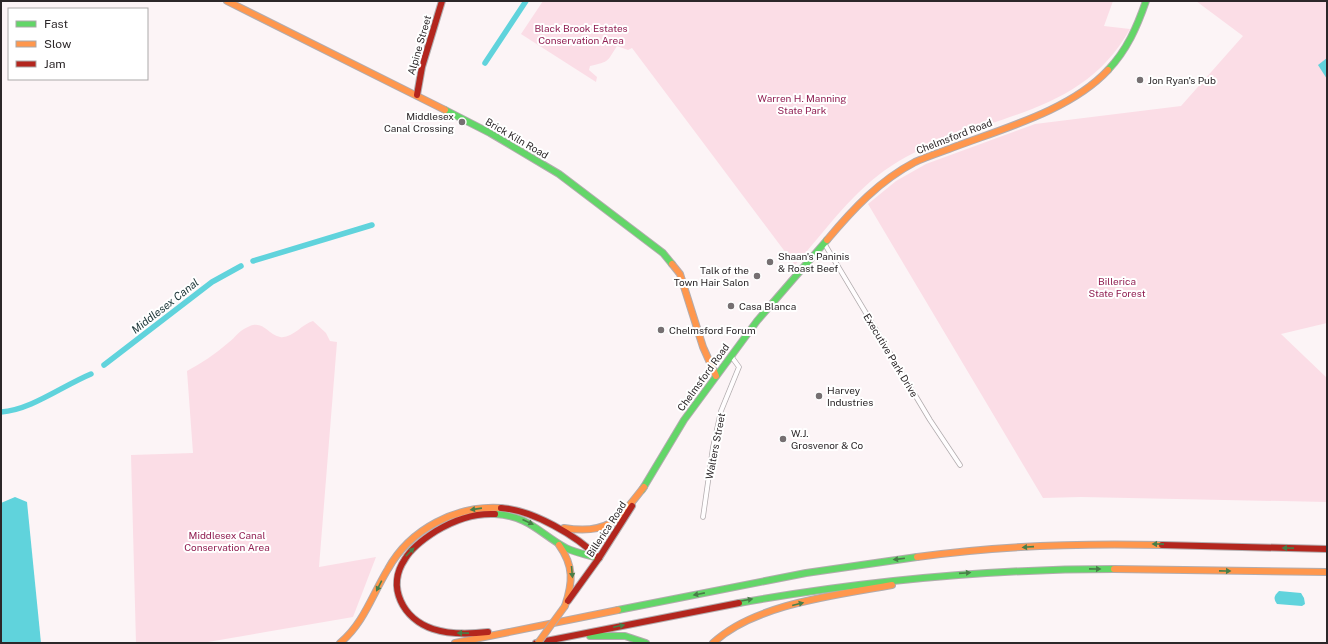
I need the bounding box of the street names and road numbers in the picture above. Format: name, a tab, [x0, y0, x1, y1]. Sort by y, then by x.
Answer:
street label: Alpine Street	[405, 14, 433, 76]
street label: Brick Kiln Road	[483, 115, 551, 161]
street label: Chelmsford Road	[914, 116, 994, 156]
street label: Executive Park Drive	[861, 311, 921, 399]
street label: Chelmsford Road	[675, 341, 732, 413]
street label: Walters Street	[703, 412, 727, 480]
street label: Billerica Road	[584, 499, 628, 559]

